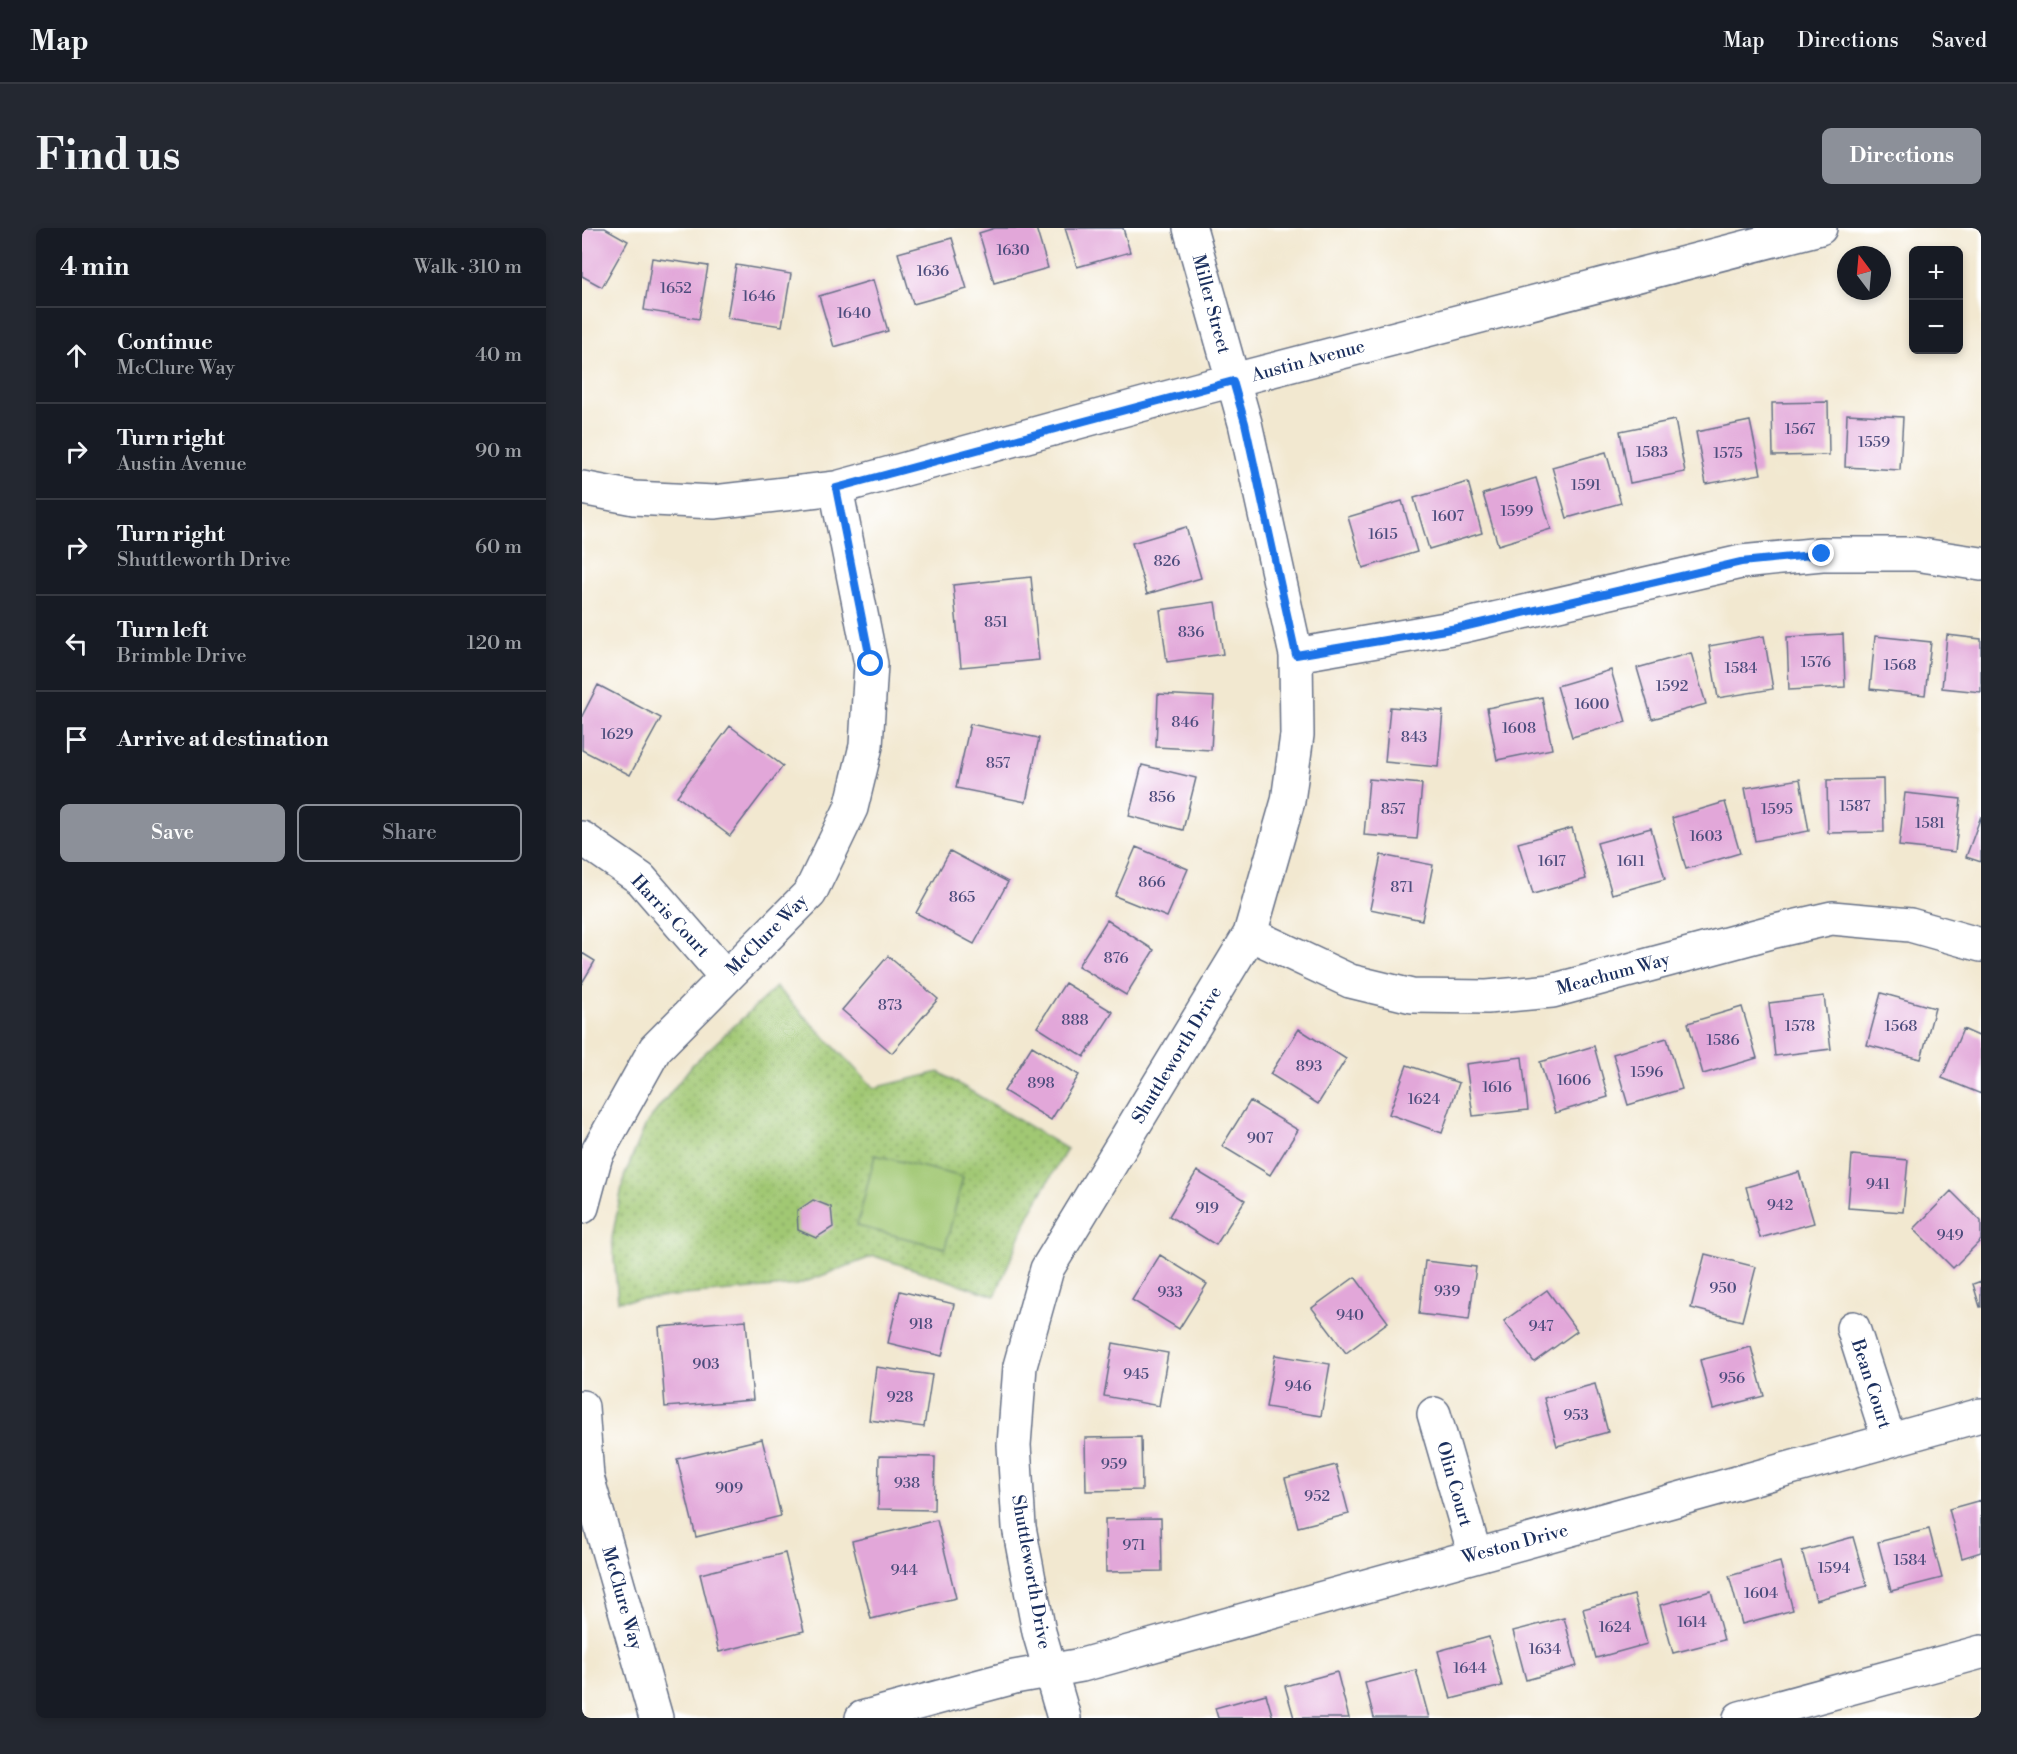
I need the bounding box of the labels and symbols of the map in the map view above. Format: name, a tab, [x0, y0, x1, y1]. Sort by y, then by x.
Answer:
house number: 1630	[996, 241, 1030, 260]
north arrow	[1837, 246, 1891, 300]
street label: Miller Street	[1187, 252, 1235, 357]
house number: 1636	[917, 262, 949, 281]
house number: 1652	[660, 279, 692, 298]
house number: 1646	[742, 287, 776, 306]
house number: 1640	[837, 304, 871, 323]
street label: Austin Avenue	[1248, 335, 1367, 387]
house number: 1567	[1785, 420, 1816, 439]
house number: 1559	[1858, 433, 1890, 452]
house number: 1583	[1636, 443, 1668, 462]
house number: 1575	[1713, 444, 1743, 463]
house number: 1591	[1571, 476, 1601, 495]
house number: 1599	[1501, 502, 1533, 521]
house number: 1607	[1432, 507, 1465, 526]
house number: 1615	[1368, 525, 1398, 544]
route end	[1808, 540, 1834, 566]
house number: 826	[1154, 552, 1180, 571]
house number: 851	[984, 613, 1008, 632]
house number: 836	[1178, 623, 1204, 642]
route start	[857, 650, 883, 676]
house number: 1576	[1801, 653, 1831, 672]
house number: 1568	[1883, 656, 1917, 675]
house number: 1584	[1724, 659, 1758, 678]
house number: 1592	[1656, 677, 1688, 696]
house number: 1600	[1575, 695, 1610, 714]
house number: 846	[1171, 713, 1199, 732]
house number: 1608	[1502, 719, 1536, 738]
house number: 1629	[601, 725, 633, 744]
house number: 843	[1401, 728, 1427, 747]
house number: 857	[986, 754, 1011, 773]
house number: 856	[1149, 788, 1175, 807]
house number: 1587	[1839, 797, 1871, 816]
house number: 857	[1381, 800, 1406, 819]
house number: 1595	[1761, 800, 1793, 819]
house number: 1581	[1915, 814, 1946, 833]
house number: 1603	[1689, 827, 1723, 846]
house number: 1617	[1538, 852, 1566, 871]
house number: 1611	[1617, 852, 1646, 871]
street label: Harris Court	[626, 870, 715, 963]
house number: 866	[1138, 873, 1166, 892]
house number: 871	[1390, 878, 1414, 897]
house number: 865	[949, 888, 975, 907]
street label: McClure Way	[721, 889, 813, 981]
street label: Meachum Way	[1554, 948, 1672, 1000]
house number: 876	[1103, 949, 1129, 968]
street label: Shuttleworth Drive	[1127, 982, 1227, 1128]
house number: 873	[878, 996, 902, 1015]
house number: 888	[1061, 1011, 1089, 1030]
house number: 1578	[1785, 1017, 1815, 1036]
house number: 1568	[1884, 1017, 1918, 1036]
house number: 1586	[1706, 1031, 1740, 1050]
house number: 893	[1296, 1057, 1322, 1076]
house number: 1596	[1631, 1063, 1663, 1082]
house number: 1606	[1557, 1071, 1591, 1090]
house number: 898	[1027, 1074, 1055, 1093]
house number: 1616	[1482, 1078, 1512, 1097]
house number: 1624	[1408, 1090, 1440, 1109]
house number: 907	[1247, 1129, 1274, 1148]
house number: 941	[1866, 1175, 1891, 1194]
house number: 942	[1767, 1196, 1793, 1215]
house number: 919	[1195, 1199, 1219, 1218]
house number: 949	[1936, 1226, 1964, 1245]
house number: 950	[1709, 1279, 1737, 1298]
house number: 939	[1434, 1282, 1460, 1301]
house number: 933	[1157, 1283, 1183, 1302]
house number: 940	[1336, 1306, 1364, 1325]
house number: 918	[909, 1315, 933, 1334]
house number: 947	[1529, 1317, 1554, 1336]
street label: Bean Court	[1845, 1335, 1896, 1432]
house number: 903	[692, 1355, 720, 1374]
house number: 945	[1123, 1365, 1149, 1384]
house number: 956	[1719, 1369, 1745, 1388]
house number: 946	[1284, 1377, 1312, 1396]
house number: 928	[887, 1388, 913, 1407]
house number: 953	[1563, 1406, 1589, 1425]
street label: Olin Court	[1431, 1439, 1477, 1530]
house number: 959	[1101, 1455, 1127, 1474]
house number: 938	[894, 1474, 920, 1493]
house number: 909	[715, 1479, 743, 1498]
house number: 952	[1304, 1487, 1330, 1506]
street label: Shuttleworth Drive	[1006, 1493, 1056, 1651]
street label: Weston Drive	[1458, 1519, 1571, 1569]
house number: 971	[1122, 1536, 1146, 1555]
street label: McClure Way	[596, 1544, 648, 1652]
house number: 1584	[1893, 1551, 1927, 1570]
house number: 1594	[1818, 1559, 1850, 1578]
house number: 944	[890, 1561, 918, 1580]
house number: 1604	[1744, 1584, 1778, 1603]
house number: 1614	[1677, 1613, 1707, 1632]
house number: 1624	[1599, 1618, 1631, 1637]
house number: 1634	[1529, 1640, 1561, 1659]
house number: 1644	[1453, 1659, 1487, 1678]

